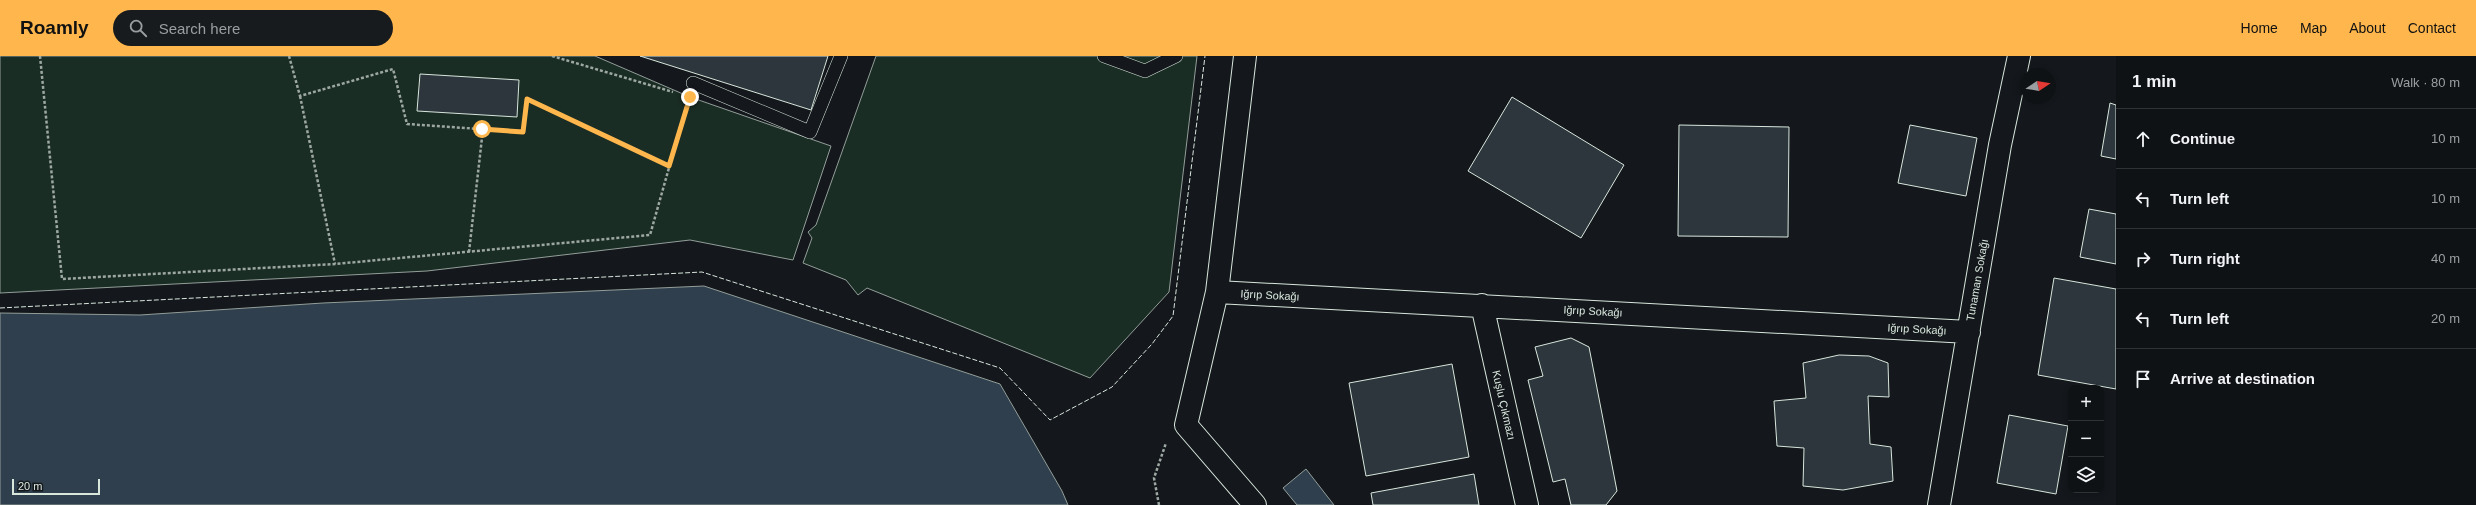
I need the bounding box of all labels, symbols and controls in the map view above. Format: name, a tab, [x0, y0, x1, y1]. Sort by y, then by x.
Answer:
search box	[113, 10, 393, 46]
text: Roamly	[20, 17, 89, 38]
icon: search	[127, 17, 149, 39]
text: Search here	[159, 20, 240, 37]
text: Home	[2241, 20, 2278, 36]
text: Map	[2300, 20, 2327, 36]
text: About	[2349, 20, 2386, 36]
text: Contact	[2408, 20, 2456, 36]
north arrow	[2020, 68, 2056, 104]
text: 1 min	[2132, 72, 2176, 91]
text: Walk · 80 m	[2391, 75, 2460, 90]
route end	[681, 88, 699, 106]
route start	[473, 120, 491, 138]
icon: ahead	[2132, 128, 2154, 150]
text: Continue	[2170, 130, 2235, 147]
text: 10 m	[2431, 131, 2460, 146]
icon: left	[2132, 188, 2154, 210]
text: Turn left	[2170, 190, 2229, 207]
text: 10 m	[2431, 191, 2460, 206]
street label: Tunaman Sokağı	[1964, 238, 1990, 322]
icon: right	[2132, 248, 2154, 270]
text: Turn right	[2170, 250, 2240, 267]
text: 40 m	[2431, 251, 2460, 266]
street label: Iğrıp Sokağı	[1240, 287, 1300, 303]
street label: Iğrıp Sokağı	[1563, 303, 1623, 319]
icon: left	[2132, 308, 2154, 330]
text: Turn left	[2170, 310, 2229, 327]
text: 20 m	[2431, 311, 2460, 326]
street label: Iğrıp Sokağı	[1887, 321, 1947, 337]
icon: arrive	[2132, 368, 2154, 390]
street label: Kuşlu Çıkmazı	[1490, 369, 1518, 441]
text: Arrive at destination	[2170, 370, 2315, 387]
map controls	[2068, 385, 2104, 493]
button: +	[2068, 385, 2104, 421]
button: −	[2068, 421, 2104, 457]
button: layers	[2068, 457, 2104, 493]
scale bar	[12, 477, 100, 496]
text: 20 m	[18, 480, 42, 492]

